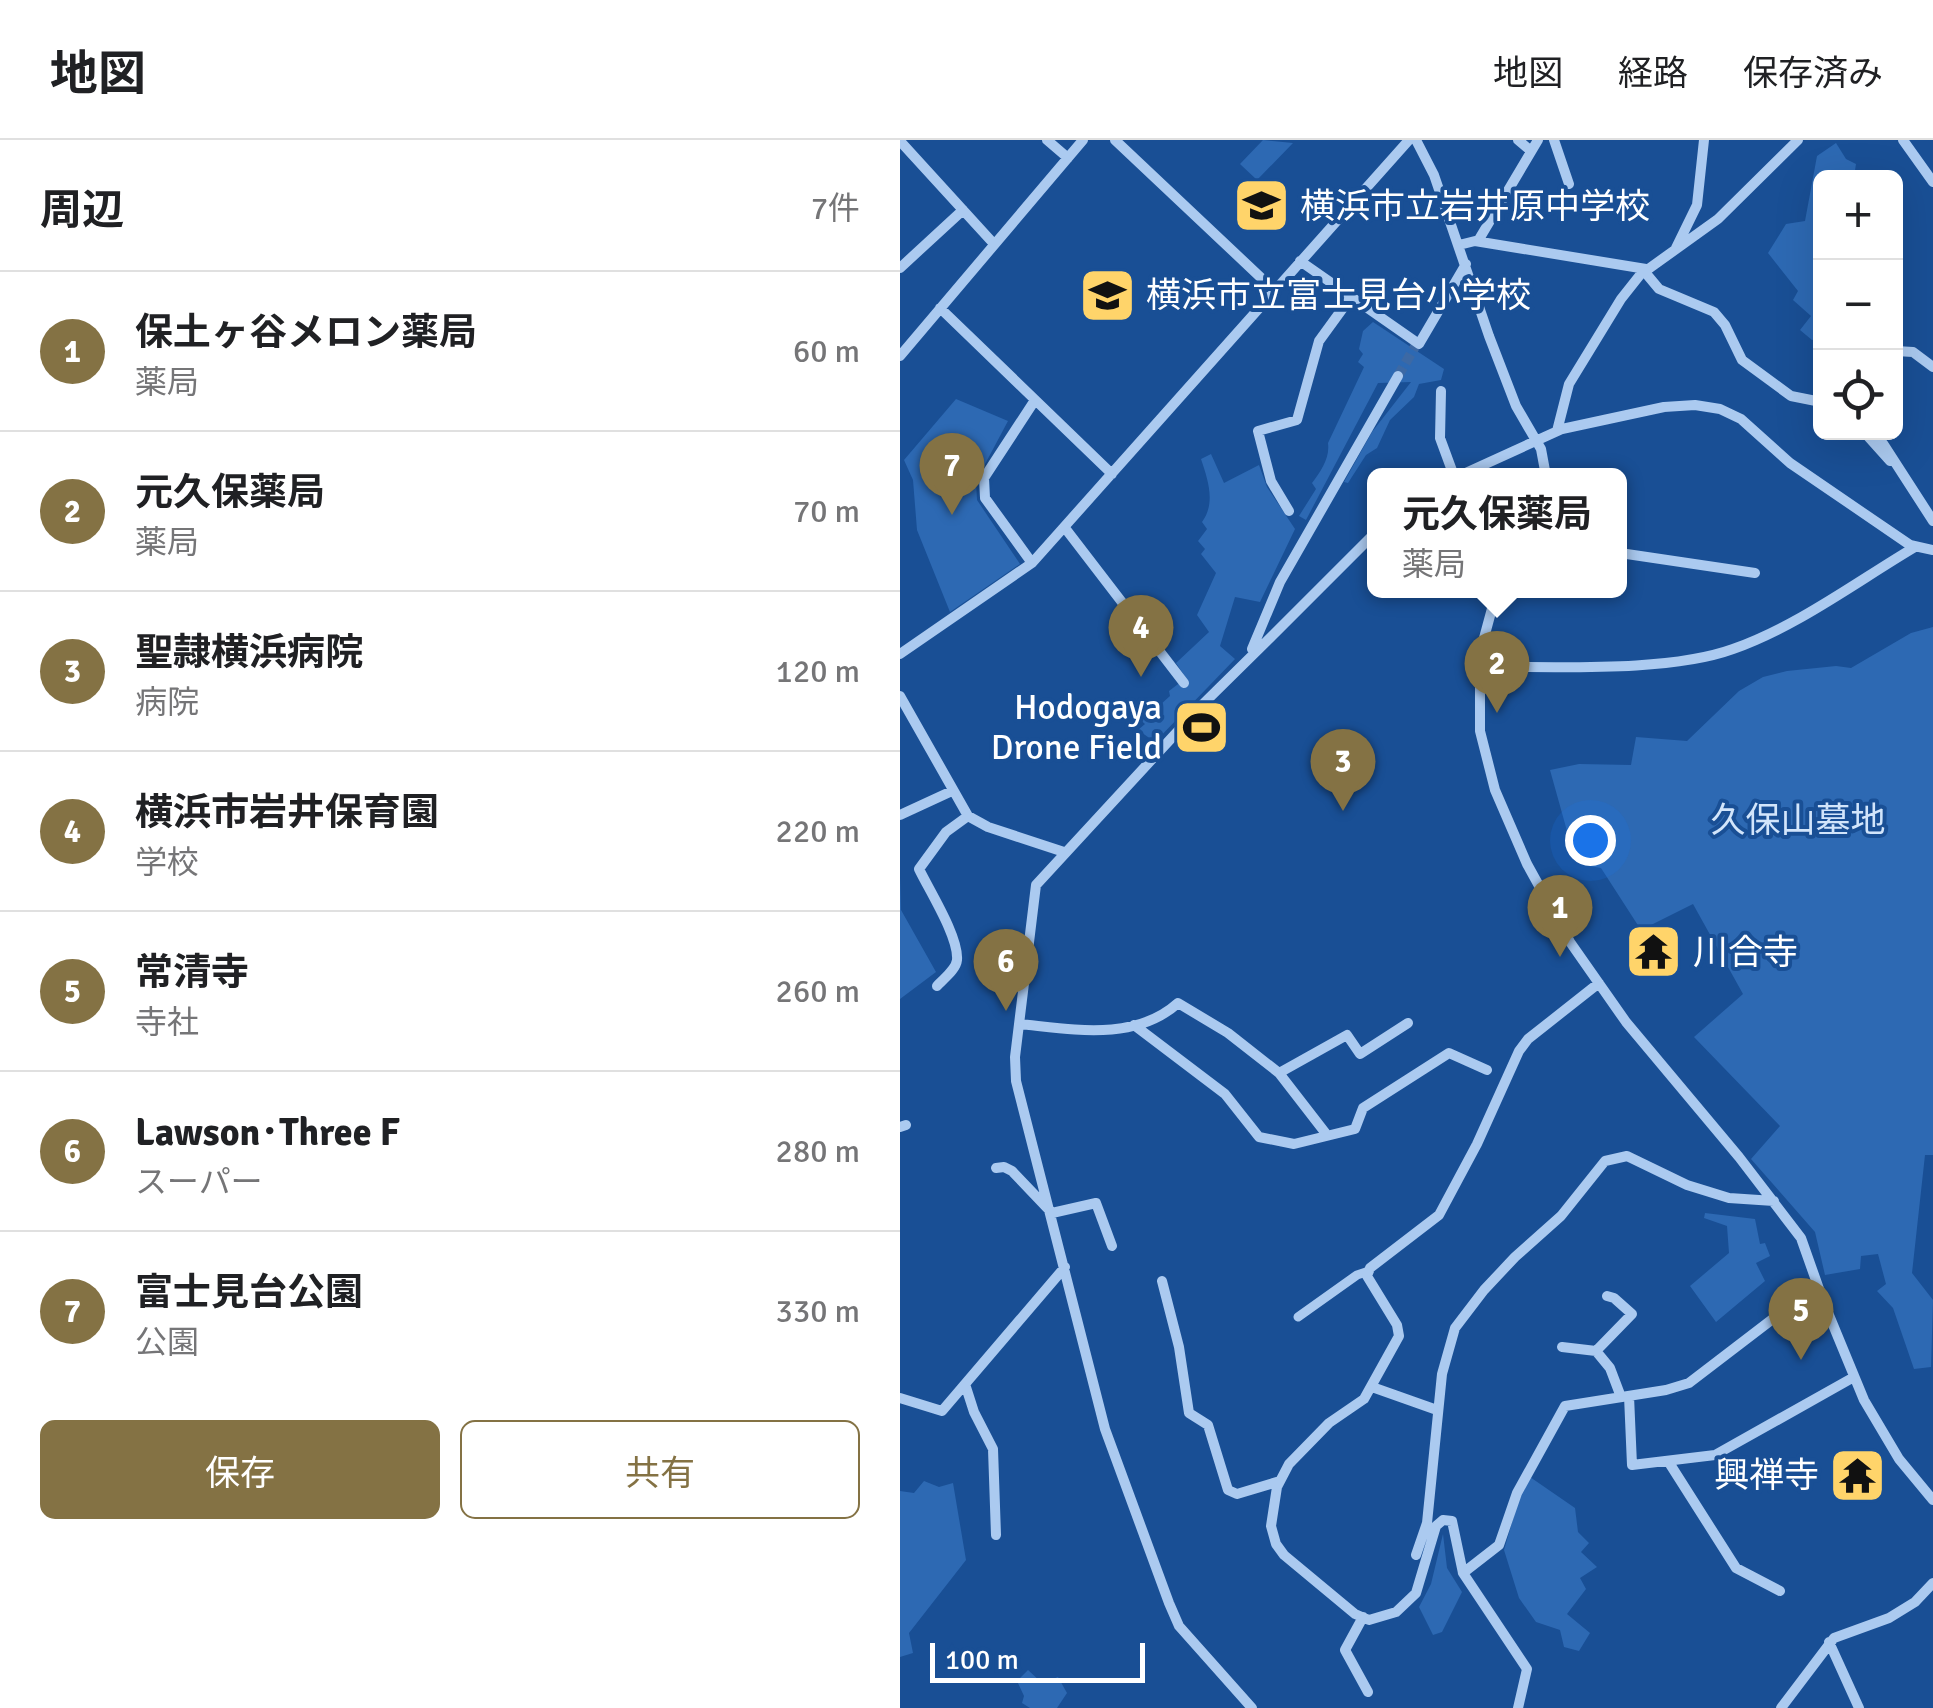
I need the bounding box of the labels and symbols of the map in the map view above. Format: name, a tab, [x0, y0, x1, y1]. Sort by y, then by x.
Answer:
school or university icon: 横浜市立岩井原中学校	[1231, 176, 1291, 236]
place label: 横浜市立岩井原中学校	[1300, 185, 1650, 228]
school or university icon: 横浜市立富士見台小学校	[1077, 265, 1137, 325]
place label: 横浜市立富士見台小学校	[1146, 274, 1531, 317]
pin: 7	[920, 432, 984, 515]
pin: 4	[1108, 594, 1174, 677]
pin: 2	[1464, 630, 1530, 713]
place label: Hodogaya Drone Field	[991, 686, 1162, 769]
sports icon: Hodogaya Drone Field	[1171, 697, 1231, 757]
pin: 3	[1310, 728, 1376, 811]
park label: 久保山墓地	[1710, 799, 1886, 842]
your location	[1565, 815, 1616, 866]
pin: 1	[1528, 874, 1592, 957]
temple icon: 川合寺	[1624, 922, 1684, 982]
pin: 6	[974, 928, 1038, 1011]
place label: 川合寺	[1693, 931, 1798, 974]
pin: 5	[1768, 1278, 1834, 1360]
temple icon: 興禅寺	[1828, 1445, 1888, 1505]
place label: 興禅寺	[1714, 1454, 1819, 1497]
scale bar	[930, 1638, 1145, 1682]

